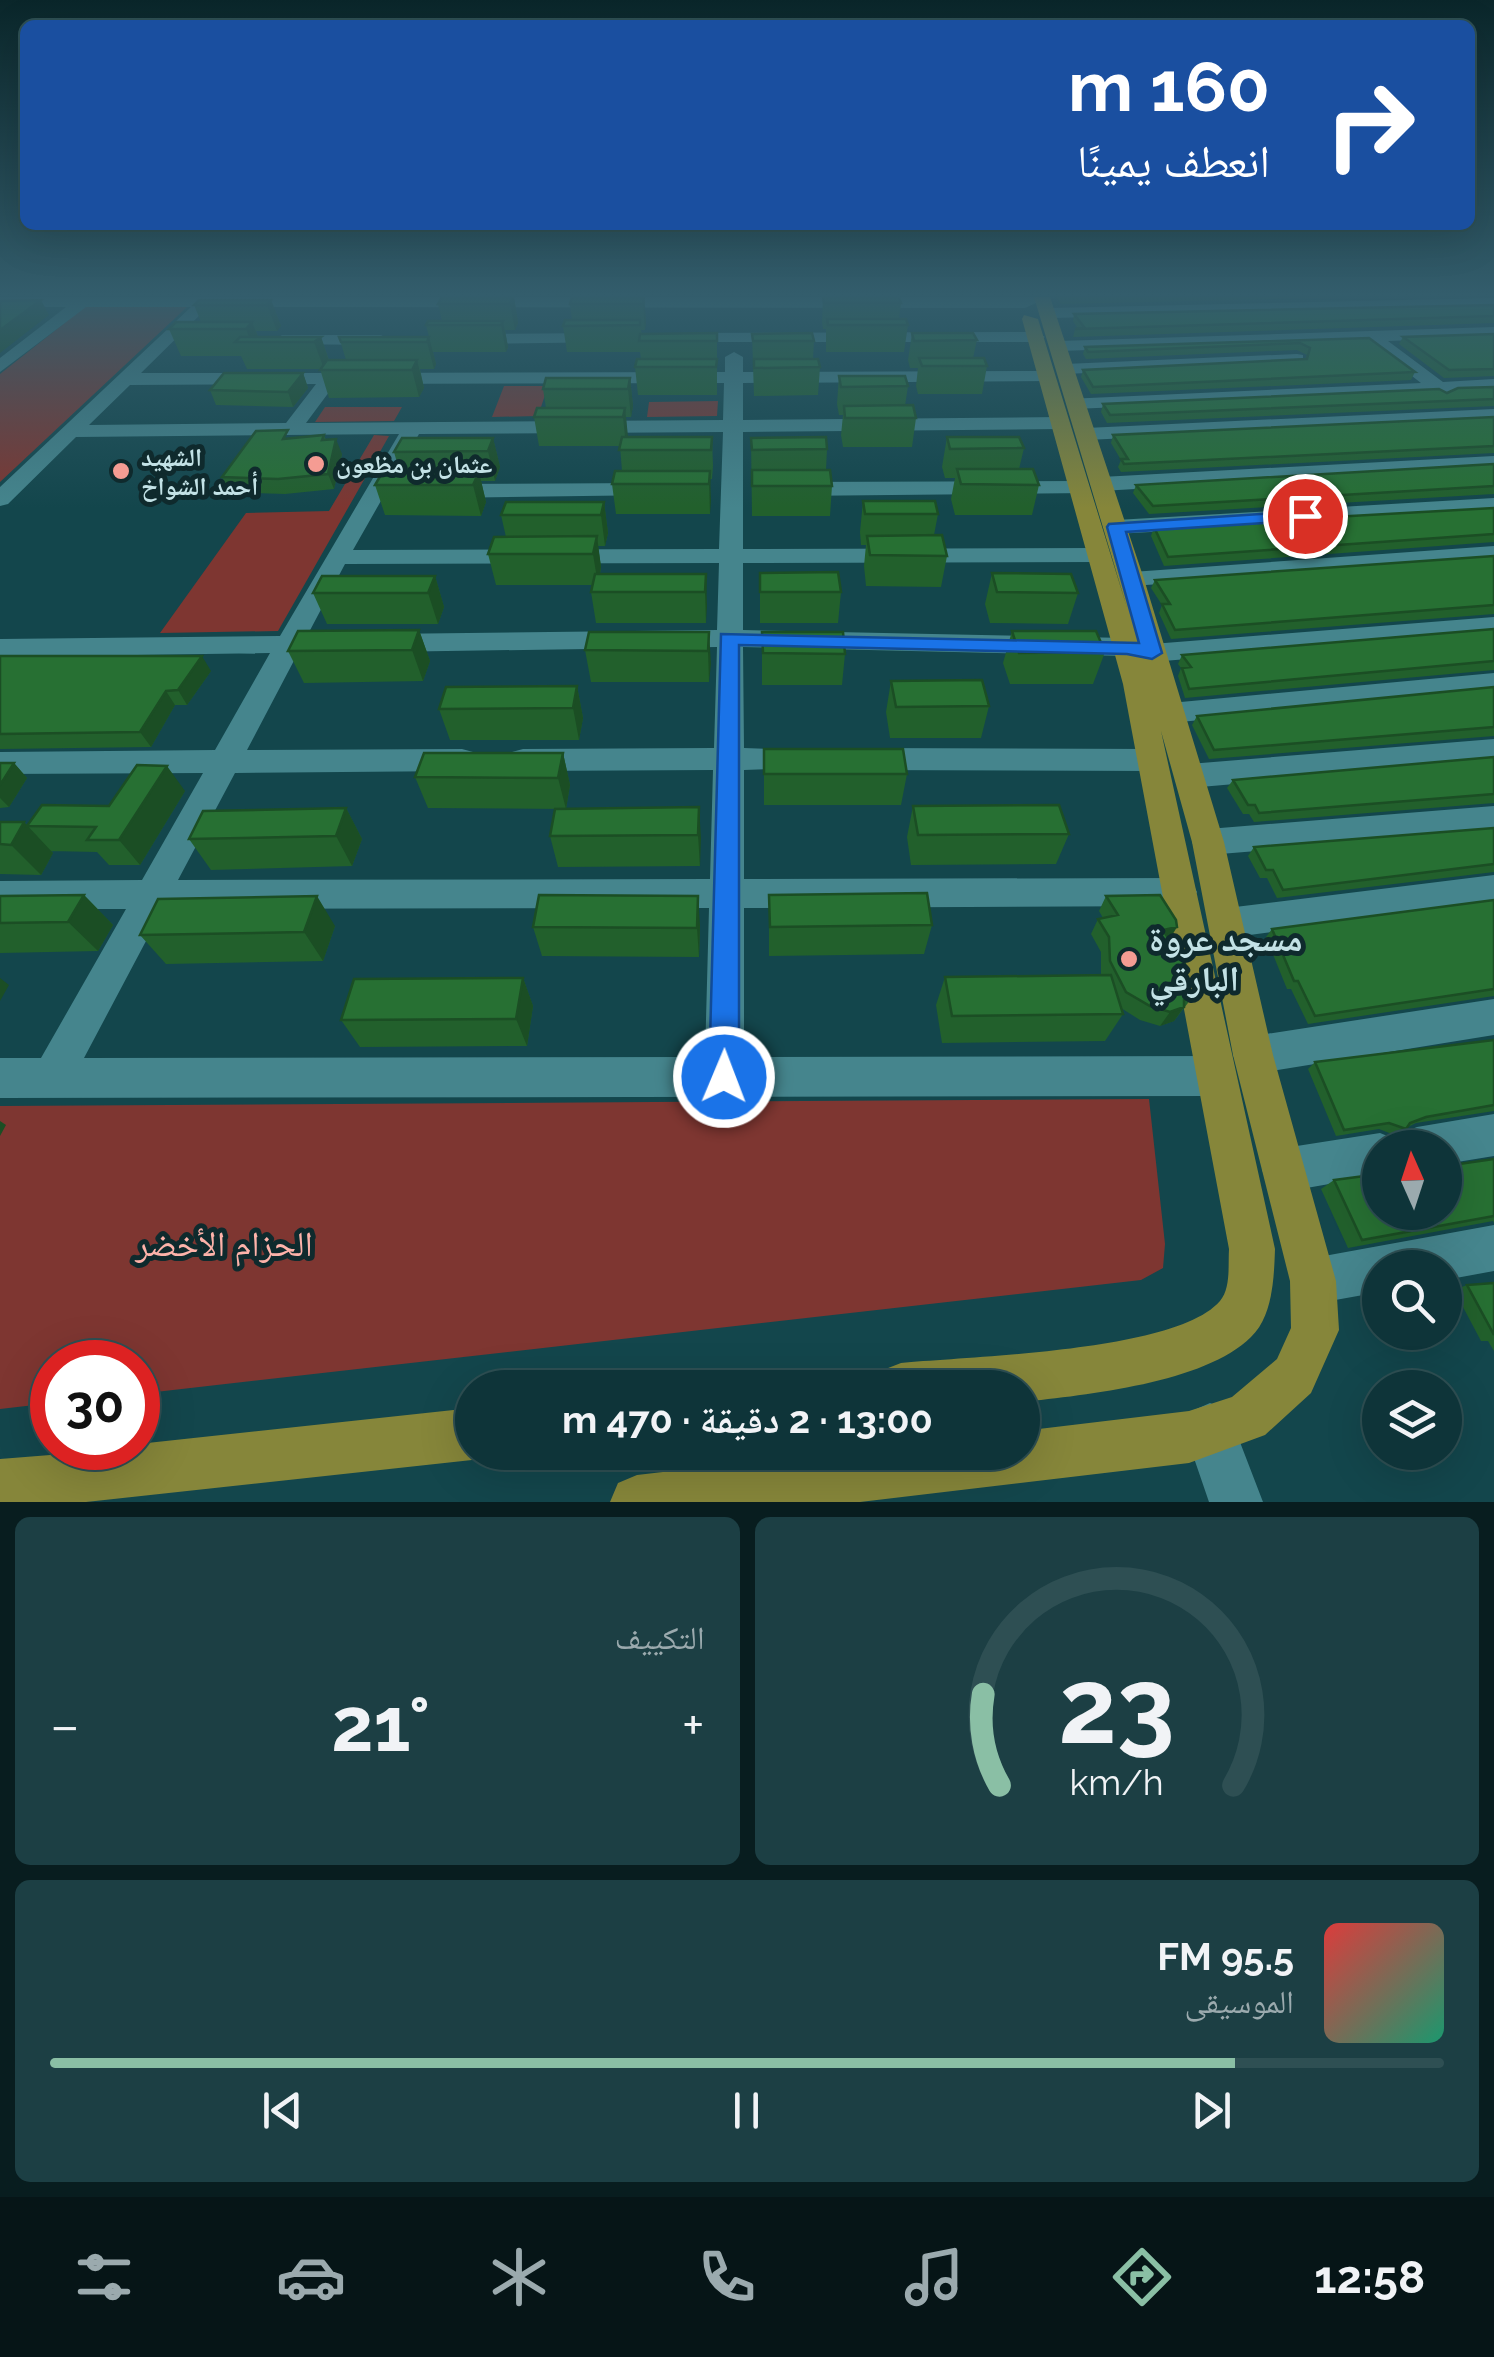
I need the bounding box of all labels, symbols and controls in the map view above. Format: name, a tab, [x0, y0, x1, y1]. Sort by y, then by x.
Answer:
text: 160 m	[1068, 45, 1270, 127]
icon: right	[1305, 60, 1435, 190]
text: انعطف يمينًا	[1077, 135, 1270, 188]
place label: الشهيد أحمد الشواخ	[141, 442, 258, 502]
place label: عثمان بن مظعون	[336, 449, 492, 480]
marker: عثمان بن مظعون	[305, 453, 327, 475]
marker: الشهيد أحمد الشواخ	[110, 460, 132, 482]
pin	[1263, 474, 1348, 559]
icon: arrive	[1278, 489, 1333, 544]
place label: مسجد عروة البارقي	[1149, 918, 1303, 1007]
marker: مسجد عروة البارقي	[1118, 948, 1140, 970]
position arrow	[672, 1025, 776, 1129]
north arrow	[1362, 1130, 1462, 1230]
map controls	[1362, 1130, 1462, 1470]
park label: الحزام الأخضر	[134, 1223, 313, 1267]
button: search	[1362, 1250, 1462, 1350]
speed limit sign: 30	[30, 1340, 160, 1470]
button: layers	[1362, 1370, 1462, 1470]
text: 13:00 · 2 دقيقة · 470 m	[562, 1397, 933, 1442]
text: التكييف	[615, 1619, 705, 1656]
text: 23	[1058, 1645, 1175, 1767]
text: 21°	[331, 1680, 430, 1769]
text: −	[50, 1693, 80, 1758]
text: +	[682, 1693, 705, 1758]
text: km/h	[1070, 1761, 1164, 1803]
text: 95.5 FM	[1157, 1934, 1294, 1979]
text: الموسيقى	[1184, 1983, 1294, 2020]
icon: previous	[255, 2083, 310, 2138]
icon: pause	[719, 2083, 774, 2138]
icon: next	[1184, 2083, 1239, 2138]
icon: filters	[69, 2242, 139, 2312]
icon: car	[276, 2242, 346, 2312]
icon: climate	[484, 2242, 554, 2312]
icon: phone	[692, 2242, 762, 2312]
icon: music	[899, 2242, 969, 2312]
icon: directions	[1107, 2242, 1177, 2312]
text: 12:58	[1314, 2251, 1425, 2304]

